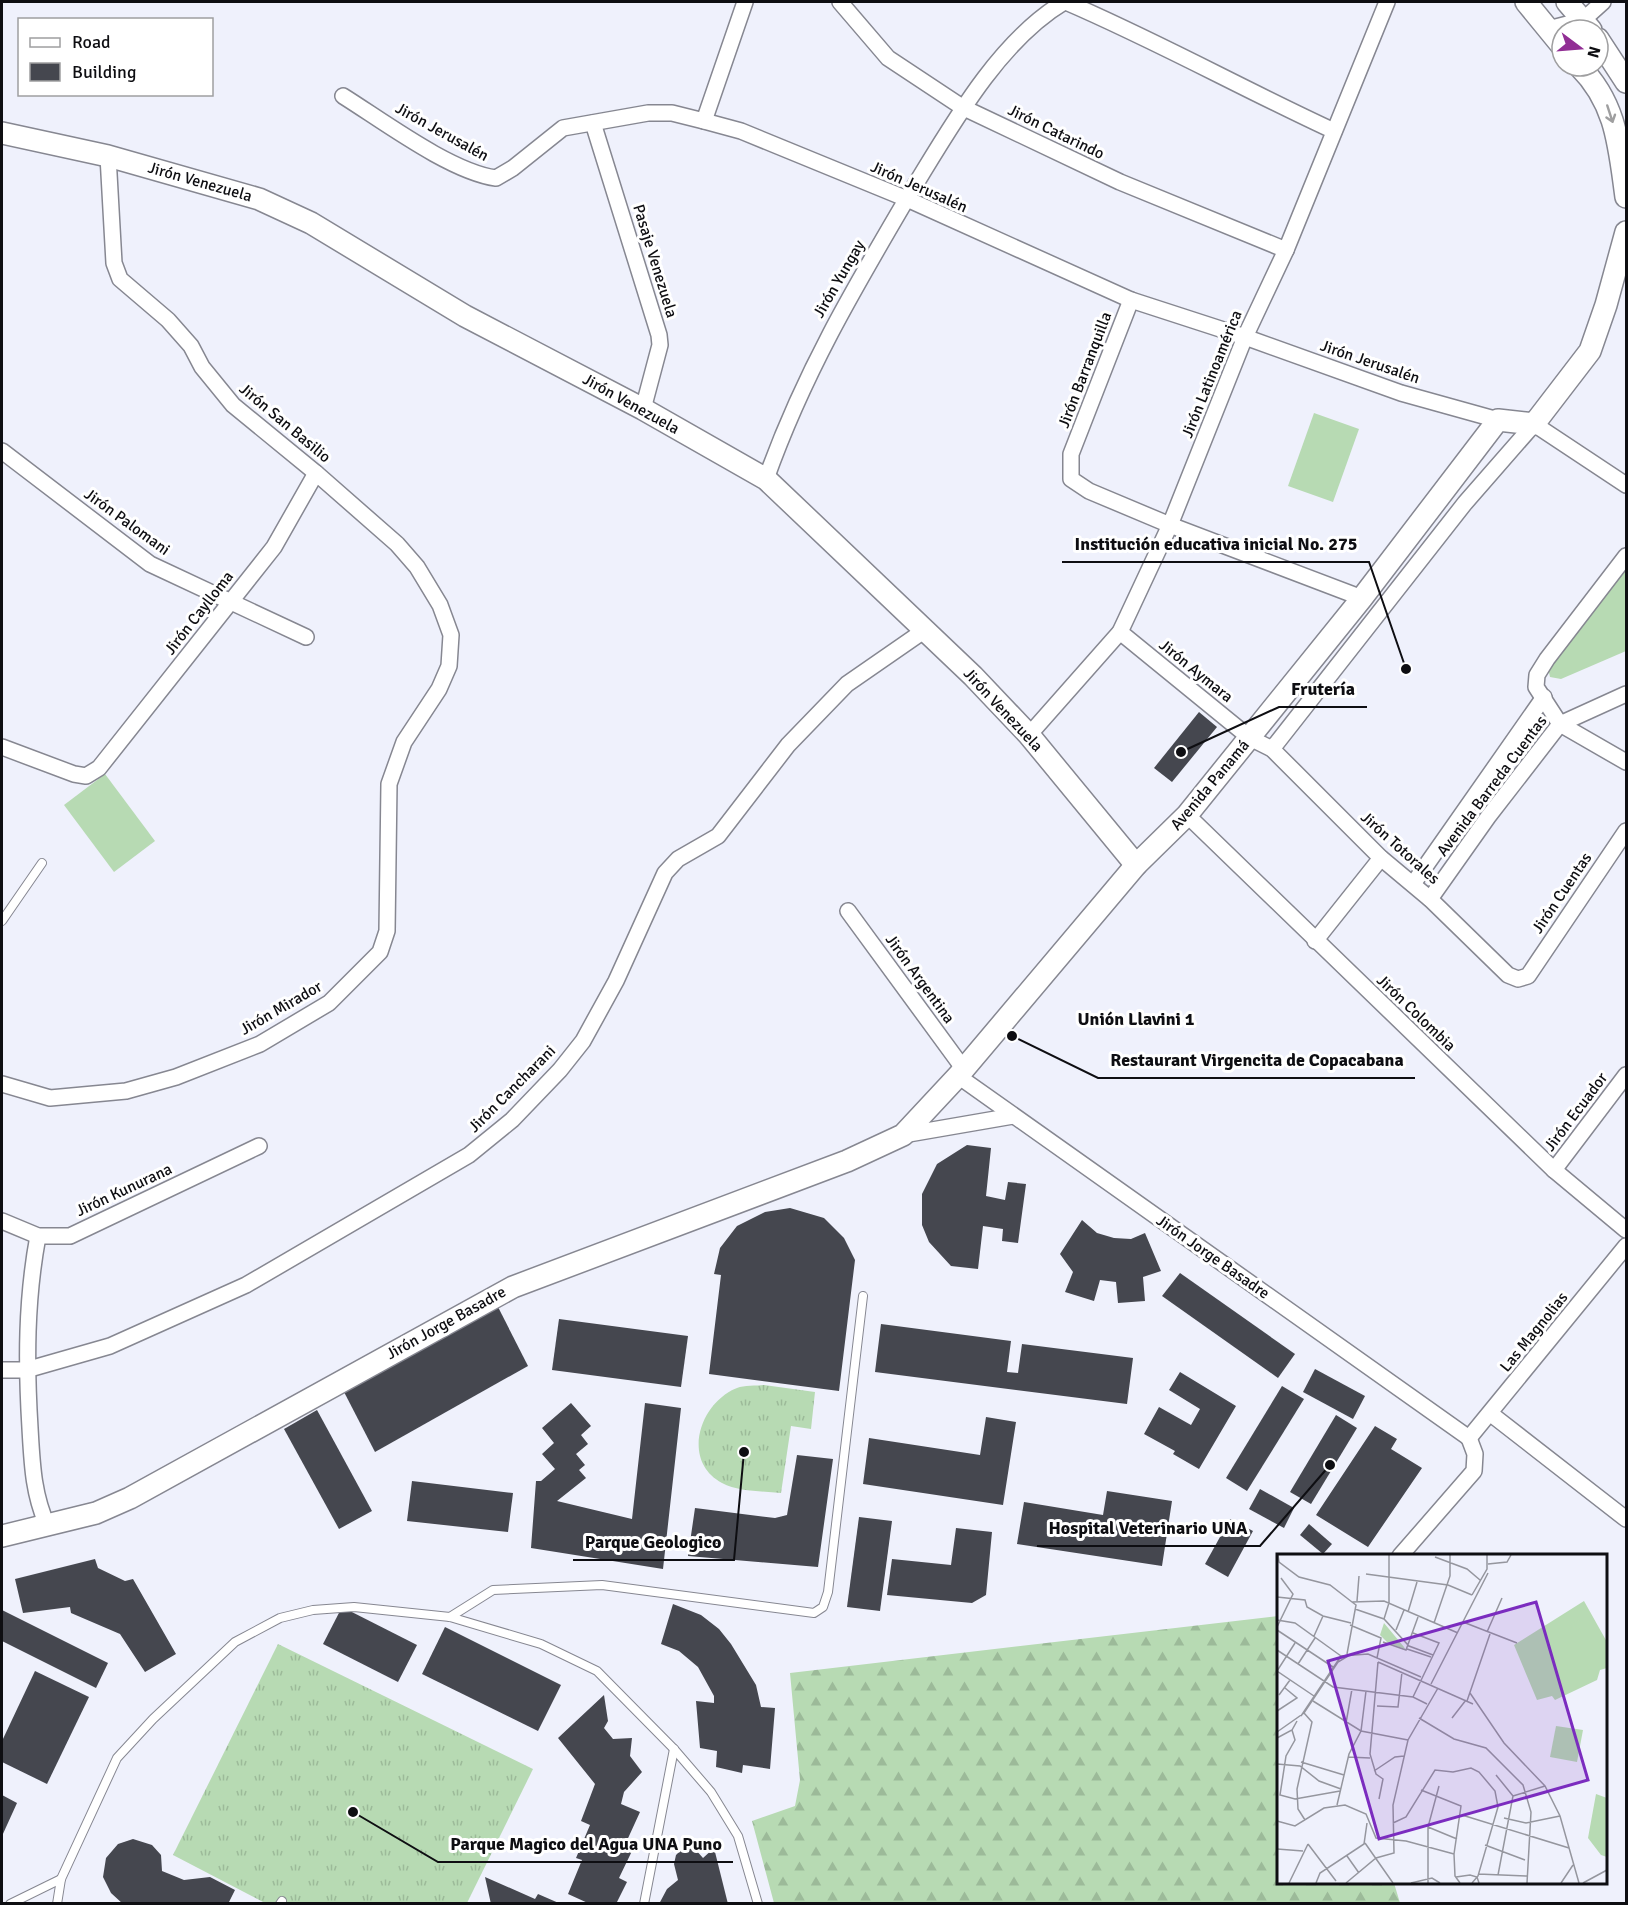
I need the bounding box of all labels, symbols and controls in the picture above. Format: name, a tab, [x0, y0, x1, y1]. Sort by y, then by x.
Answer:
legend	[18, 18, 213, 96]
north arrow	[1550, 18, 1610, 78]
text: Road	[72, 31, 111, 53]
text: N	[1582, 44, 1605, 60]
text: Building	[72, 61, 136, 83]
street label: Jirón Jerusalén	[392, 98, 492, 166]
street label: Jirón Catarindo	[1004, 100, 1108, 164]
one-way arrow	[1606, 104, 1617, 123]
street label: Jirón Jerusalén	[867, 157, 971, 217]
street label: Jirón Venezuela	[146, 158, 254, 206]
street label: Pasaje Venezuela	[628, 202, 682, 320]
street label: Jirón Yungay	[809, 236, 870, 321]
street label: Jirón Latinoamérica	[1177, 307, 1247, 441]
street label: Jirón Barranquilla	[1054, 309, 1116, 431]
street label: Jirón Jerusalén	[1318, 336, 1422, 388]
street label: Jirón Venezuela	[579, 369, 683, 439]
street label: Jirón San Basilio	[235, 379, 335, 467]
street label: Jirón Palomani	[80, 484, 174, 560]
callout: Institución educativa inicial No. 275	[1062, 526, 1369, 562]
text: Institución educativa inicial No. 275	[1075, 533, 1357, 555]
street label: Jirón Caylloma	[160, 567, 238, 659]
street label: Jirón Aymara	[1155, 635, 1237, 707]
street label: Jirón Venezuela	[959, 664, 1047, 756]
callout: Frutería	[1279, 671, 1367, 707]
text: Frutería	[1291, 678, 1355, 700]
street label: Avenida Barreda Cuentas	[1433, 712, 1551, 860]
street label: Avenida Panamá	[1166, 736, 1254, 834]
street label: Jirón Totorales	[1356, 807, 1444, 889]
street label: Jirón Cuentas	[1528, 849, 1596, 937]
street label: Jirón Argentina	[881, 931, 959, 1027]
street label: Jirón Colombia	[1372, 970, 1460, 1056]
street label: Jirón Mirador	[236, 976, 326, 1040]
district label: Unión Llavini 1	[1077, 1008, 1195, 1030]
street label: Jirón Cancharani	[464, 1041, 560, 1137]
callout: Restaurant Virgencita de Copacabana	[1098, 1042, 1415, 1078]
text: Restaurant Virgencita de Copacabana	[1110, 1049, 1404, 1071]
street label: Jirón Ecuador	[1540, 1069, 1612, 1155]
street label: Jirón Kunurana	[73, 1159, 175, 1221]
street label: Jirón Jorge Basadre	[1152, 1210, 1274, 1304]
street label: Jirón Jorge Basadre	[383, 1282, 509, 1364]
street label: Las Magnolias	[1496, 1288, 1572, 1376]
callout: Hospital Veterinario UNA	[1037, 1510, 1260, 1546]
text: Hospital Veterinario UNA	[1048, 1517, 1248, 1539]
callout: Parque Geologico	[573, 1524, 734, 1560]
text: Parque Geologico	[585, 1531, 721, 1553]
inset map	[1277, 1554, 1607, 1884]
callout: Parque Magico del Agua UNA Puno	[438, 1826, 733, 1862]
text: Parque Magico del Agua UNA Puno	[450, 1833, 722, 1855]

